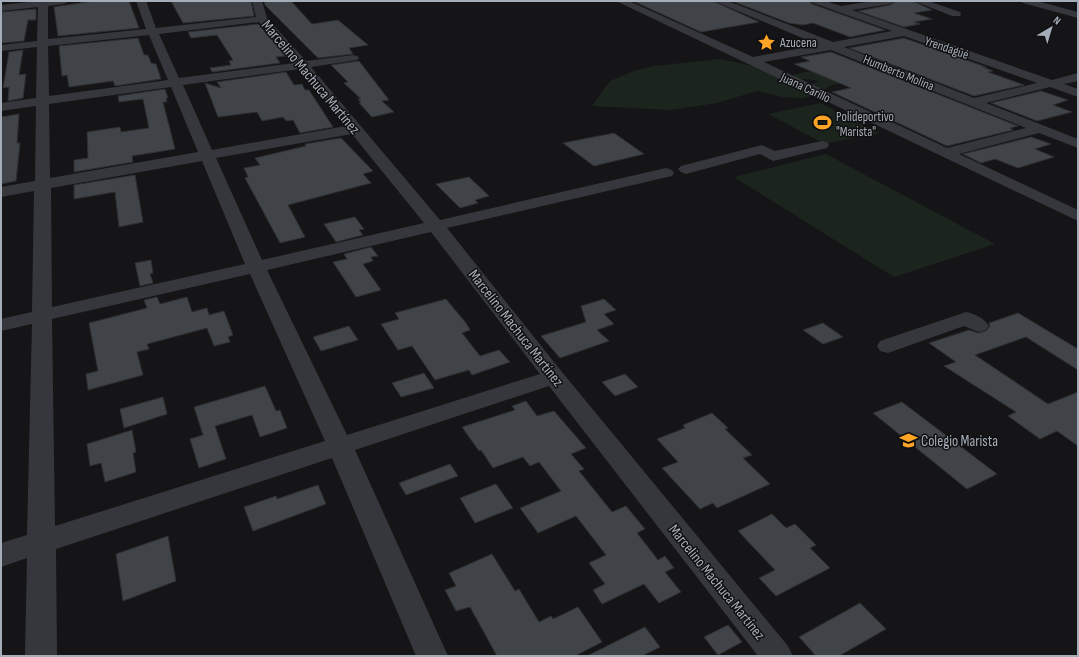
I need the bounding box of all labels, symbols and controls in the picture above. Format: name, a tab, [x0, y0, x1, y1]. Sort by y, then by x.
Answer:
north arrow	[1031, 8, 1071, 48]
text: N	[1051, 14, 1063, 28]
street label: Marcelino Machuca Martínez	[257, 16, 364, 139]
place icon: Azucena	[757, 32, 777, 52]
street label: Yrendagüé	[923, 33, 971, 63]
place label: Azucena	[779, 35, 817, 51]
street label: Humberto Molina	[861, 51, 936, 94]
street label: Juana Carillo	[777, 69, 833, 106]
place label: Polideportivo "Marista"	[836, 109, 894, 140]
sports icon: Polideportivo "Marista"	[813, 113, 833, 133]
street label: Marcelino Machuca Martínez	[464, 266, 568, 391]
school or university icon: Colegio Marista	[898, 431, 918, 451]
place label: Colegio Marista	[921, 432, 998, 451]
street label: Marcelino Machuca Martínez	[664, 521, 769, 644]

